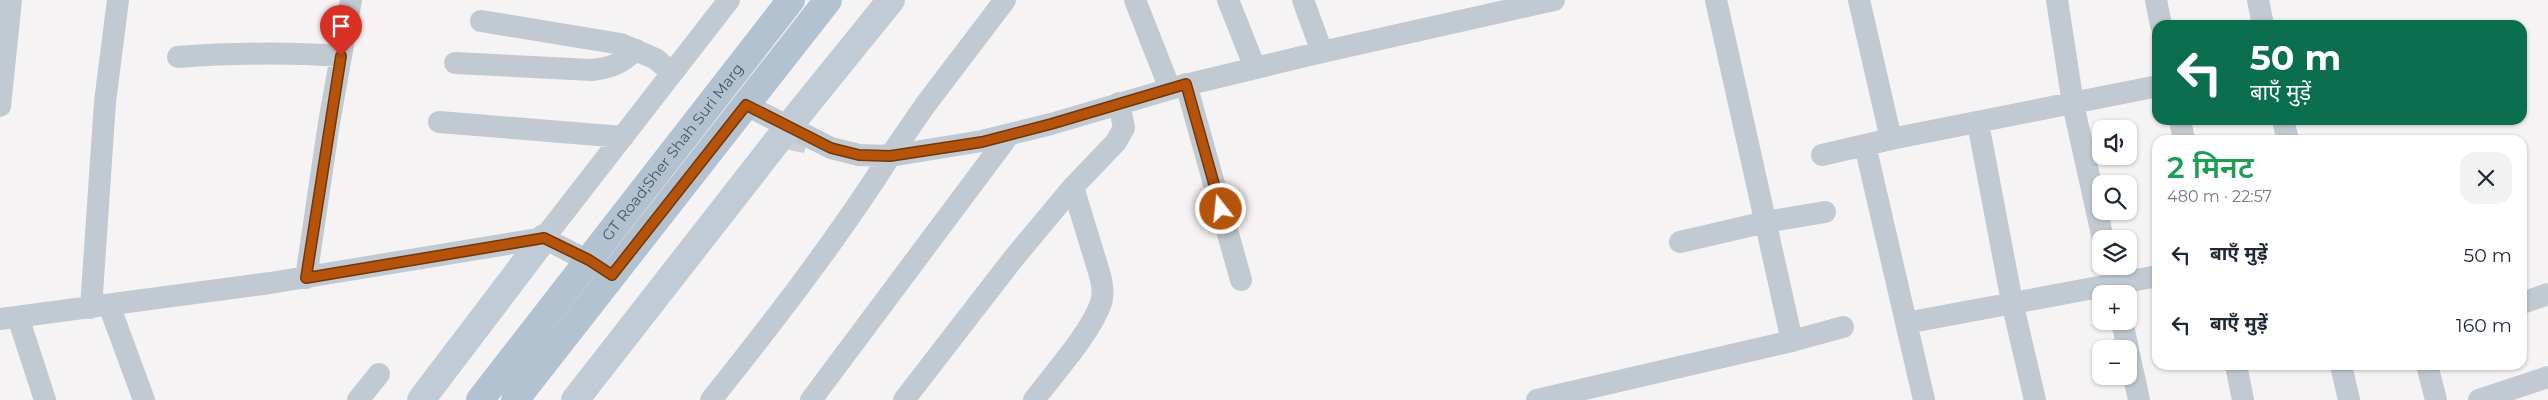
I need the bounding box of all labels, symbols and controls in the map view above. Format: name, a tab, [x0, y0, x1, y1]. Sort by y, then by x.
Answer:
pin	[320, 5, 362, 56]
icon: arrive	[327, 12, 355, 40]
text: 50 m	[2250, 36, 2341, 79]
icon: left	[2167, 40, 2232, 105]
street label: GT Road;Sher Shah Suri Marg	[597, 59, 747, 244]
text: बाएँ मुड़ें	[2250, 79, 2311, 106]
map controls	[2092, 120, 2137, 385]
button: sound	[2092, 120, 2137, 165]
text: 2 मिनट	[2167, 149, 2254, 186]
button: close	[2460, 152, 2512, 204]
button: search	[2092, 175, 2137, 220]
position arrow	[1194, 182, 1246, 234]
text: 480 m · 22:57	[2167, 187, 2272, 206]
button: layers	[2092, 230, 2137, 275]
icon: left	[2167, 241, 2195, 269]
text: बाएँ मुड़ें	[2210, 242, 2267, 265]
text: 50 m	[2464, 244, 2512, 267]
button: +	[2092, 285, 2137, 330]
icon: left	[2167, 311, 2195, 339]
text: बाएँ मुड़ें	[2210, 312, 2267, 335]
text: 160 m	[2456, 314, 2512, 337]
button: −	[2092, 340, 2137, 385]

